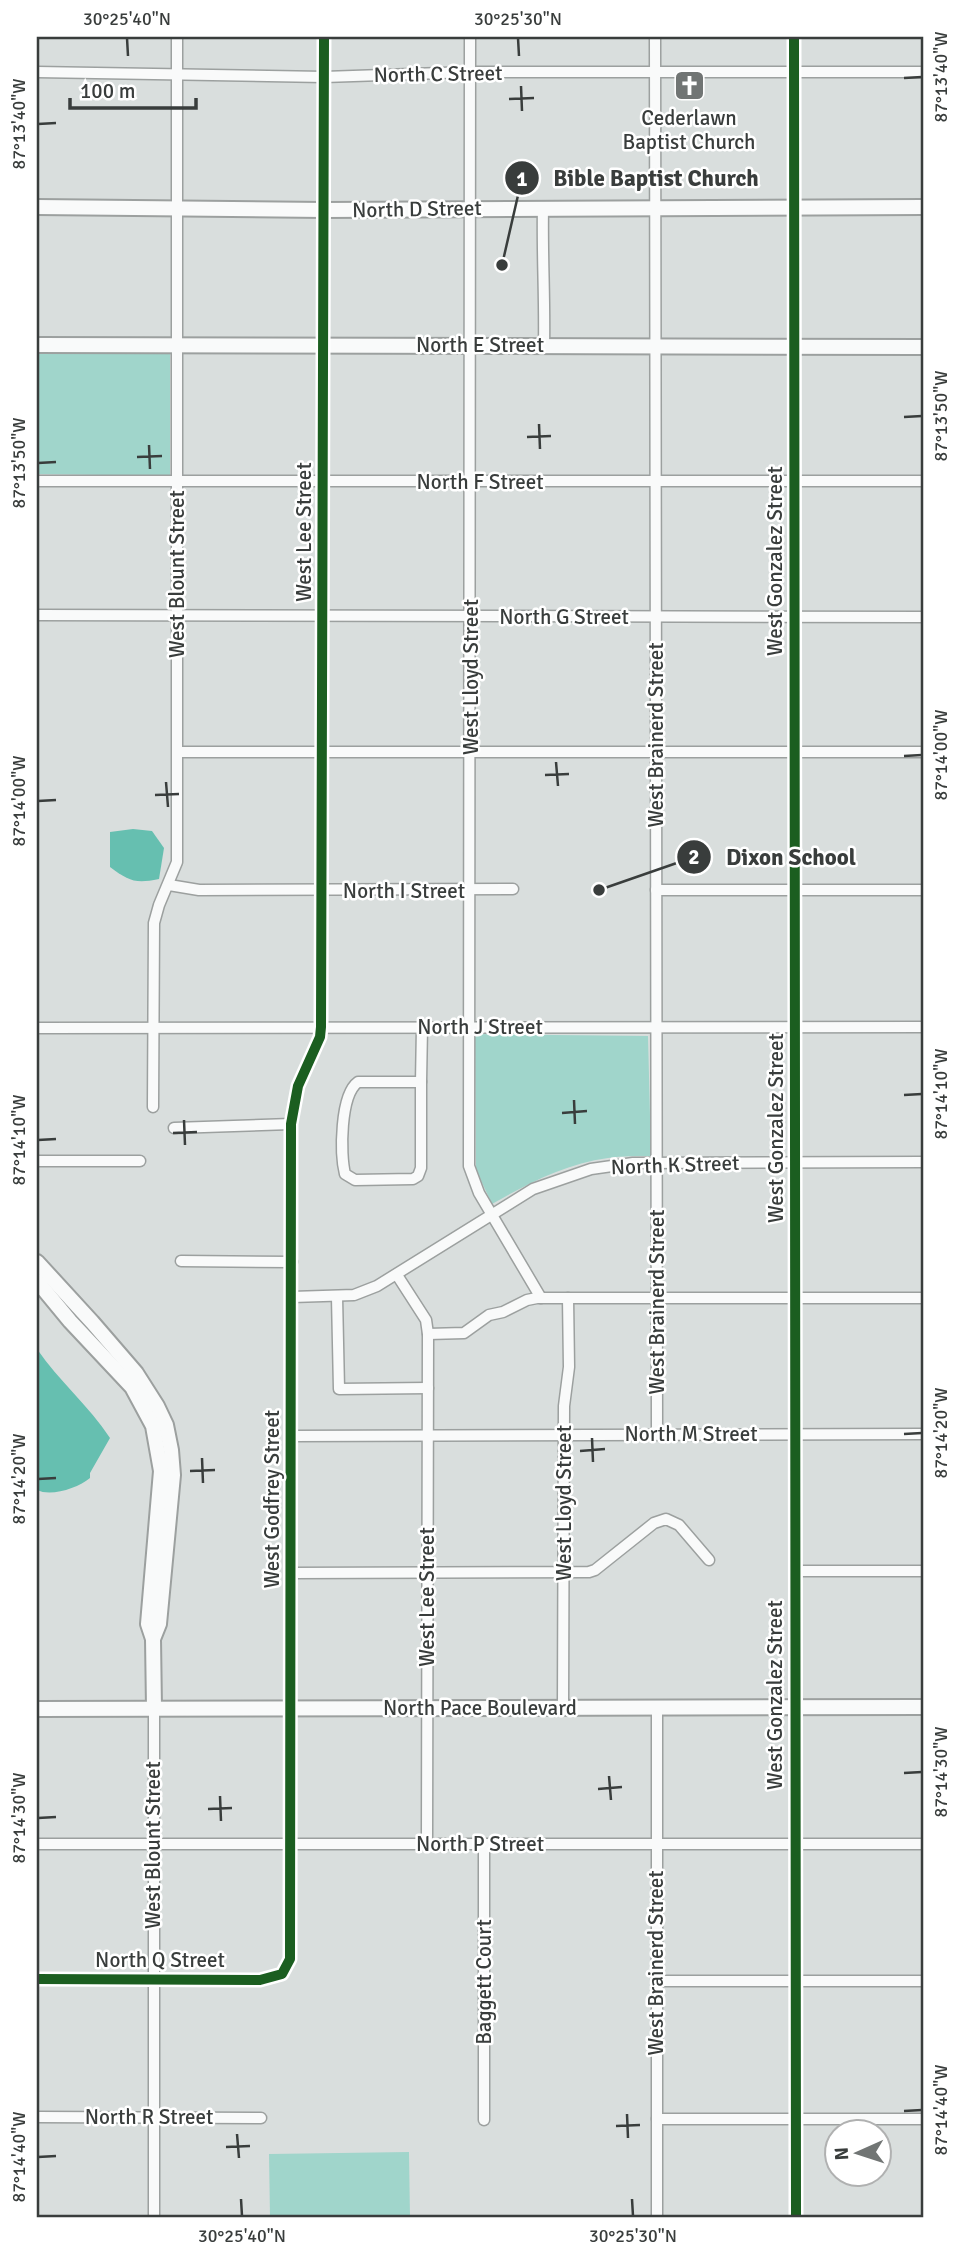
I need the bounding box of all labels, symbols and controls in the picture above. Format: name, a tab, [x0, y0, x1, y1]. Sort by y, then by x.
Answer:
text: 30°25'40"N	[83, 8, 171, 30]
text: 30°25'30"N	[474, 8, 562, 30]
text: 87°13'40"W	[930, 32, 952, 122]
street label: North C Street	[373, 60, 503, 88]
scale bar	[70, 66, 196, 110]
church icon: Cederlawn Baptist Church	[672, 69, 706, 103]
text: 100 m	[80, 78, 135, 104]
text: 87°13'40"W	[8, 79, 30, 169]
place label: Cederlawn Baptist Church	[622, 105, 756, 155]
callout: Bible Baptist Church	[504, 156, 773, 200]
text: Bible Baptist Church	[553, 164, 759, 193]
text: 1	[516, 166, 528, 192]
street label: North D Street	[352, 195, 482, 223]
street label: North E Street	[416, 332, 544, 358]
text: 87°13'50"W	[930, 371, 952, 461]
text: 87°13'50"W	[8, 418, 30, 508]
street label: West Lee Street	[291, 462, 317, 602]
street label: West Gonzalez Street	[762, 466, 788, 656]
street label: North F Street	[416, 469, 544, 495]
street label: West Blount Street	[164, 490, 190, 658]
street label: West Lloyd Street	[458, 599, 484, 755]
street label: North G Street	[499, 604, 629, 630]
street label: West Brainerd Street	[643, 642, 669, 828]
text: 87°14'00"W	[930, 710, 952, 800]
text: 87°14'00"W	[8, 756, 30, 846]
callout: Dixon School	[677, 835, 870, 879]
text: Dixon School	[726, 843, 856, 872]
text: 2	[688, 844, 700, 870]
street label: North I Street	[343, 878, 465, 904]
street label: North J Street	[417, 1014, 543, 1040]
street label: West Gonzalez Street	[763, 1033, 789, 1223]
text: 87°14'10"W	[930, 1049, 952, 1139]
text: 87°14'10"W	[8, 1095, 30, 1185]
street label: North K Street	[610, 1150, 740, 1180]
street label: West Brainerd Street	[644, 1209, 670, 1395]
text: 87°14'20"W	[930, 1388, 952, 1478]
street label: West Godfrey Street	[259, 1410, 285, 1588]
street label: North M Street	[624, 1421, 758, 1447]
street label: West Lloyd Street	[551, 1425, 577, 1581]
text: 87°14'20"W	[8, 1434, 30, 1524]
street label: West Lee Street	[414, 1527, 440, 1667]
street label: West Gonzalez Street	[762, 1600, 788, 1790]
street label: North Pace Boulevard	[383, 1695, 577, 1721]
text: 87°14'30"W	[930, 1727, 952, 1817]
street label: West Blount Street	[140, 1761, 166, 1929]
text: 87°14'30"W	[8, 1773, 30, 1863]
street label: North P Street	[416, 1831, 544, 1857]
street label: West Brainerd Street	[643, 1870, 669, 2056]
street label: Baggett Court	[471, 1919, 497, 2045]
street label: North Q Street	[95, 1947, 225, 1973]
text: 87°14'40"W	[930, 2065, 952, 2155]
street label: North R Street	[85, 2104, 213, 2130]
text: 87°14'40"W	[8, 2112, 30, 2202]
north arrow	[824, 2118, 894, 2188]
text: N	[830, 2147, 854, 2161]
text: 30°25'40"N	[198, 2225, 286, 2247]
text: 30°25'30"N	[589, 2225, 677, 2247]

